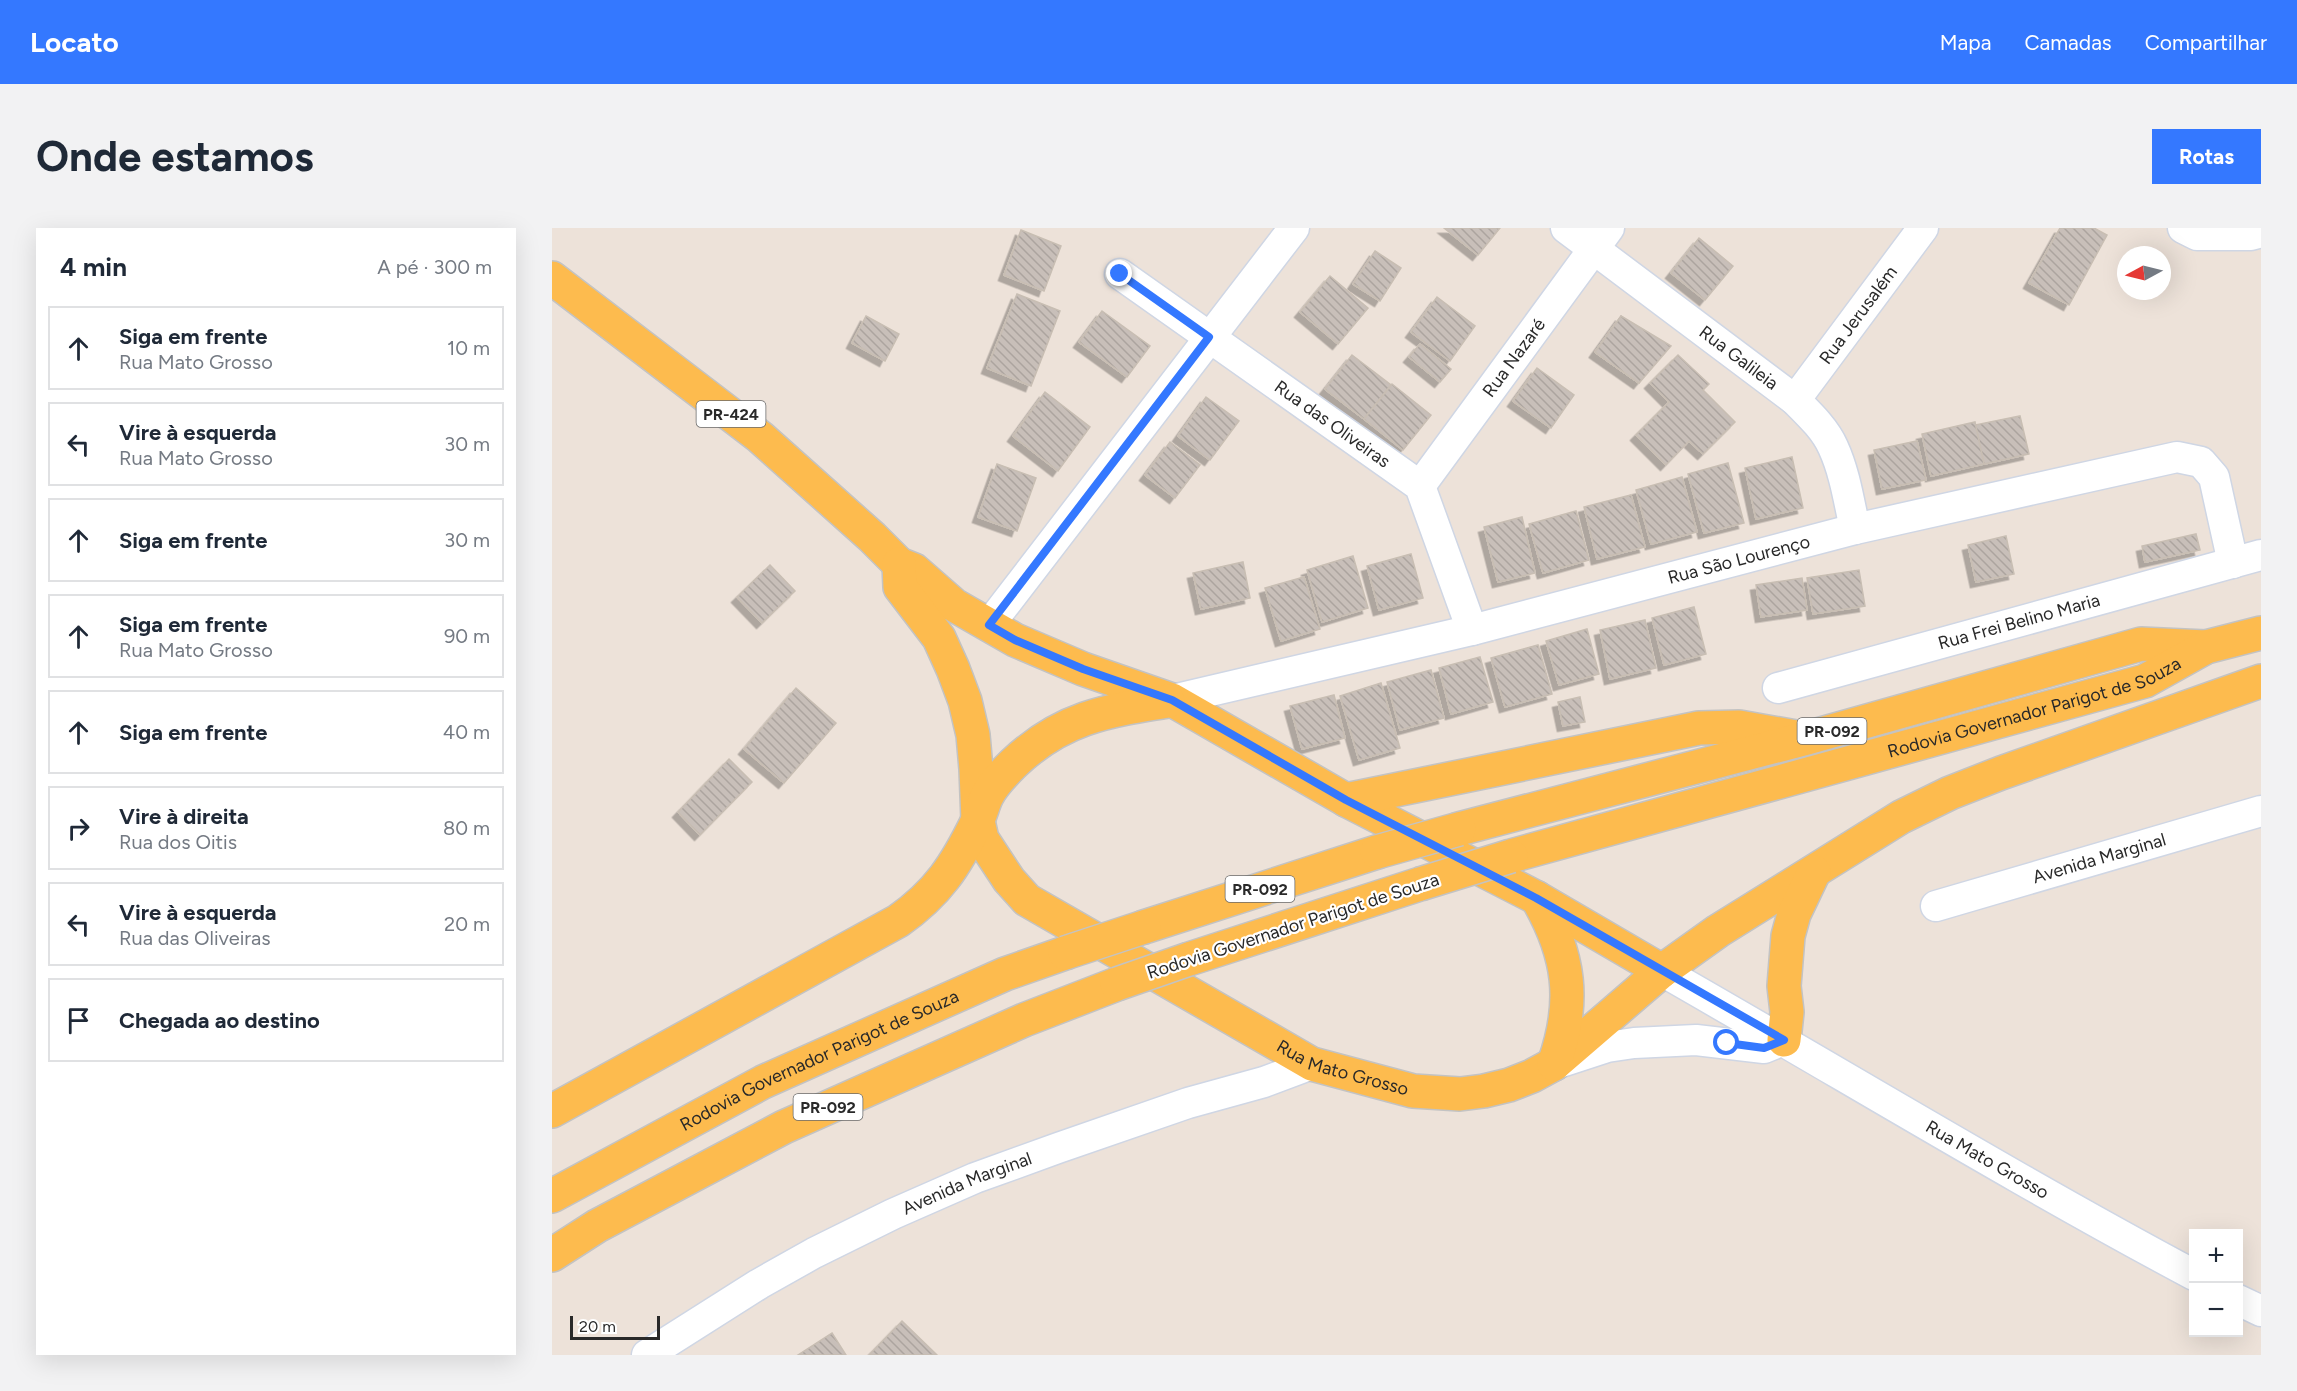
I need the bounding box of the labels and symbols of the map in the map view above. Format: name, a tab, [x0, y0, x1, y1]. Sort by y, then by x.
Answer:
north arrow	[2117, 246, 2171, 300]
route end	[1106, 260, 1132, 286]
street label: Rua Jerusalém	[1815, 261, 1902, 368]
street label: Rua Nazaré	[1478, 314, 1550, 401]
street label: Rua Galileia	[1695, 321, 1783, 394]
street label: Rua das Oliveiras	[1270, 376, 1394, 472]
road number: PR-424	[696, 401, 765, 427]
street label: Rua São Lourenço	[1665, 530, 1812, 589]
street label: Rua Frei Belino Maria	[1936, 589, 2102, 654]
street label: Rodovia Governador Parigot de Souza	[1885, 652, 2185, 763]
road number: PR-092	[1798, 718, 1866, 744]
street label: Avenida Marginal	[2030, 828, 2168, 888]
street label: Rodovia Governador Parigot de Souza	[1144, 868, 1442, 984]
road number: PR-092	[1226, 876, 1294, 902]
street label: Rodovia Governador Parigot de Souza	[676, 985, 962, 1136]
route start	[1713, 1029, 1739, 1055]
street label: Rua Mato Grosso	[1273, 1035, 1411, 1100]
road number: PR-092	[794, 1094, 862, 1120]
street label: Rua Mato Grosso	[1922, 1116, 2053, 1204]
street label: Avenida Marginal	[899, 1147, 1035, 1220]
scale bar	[570, 1313, 660, 1340]

